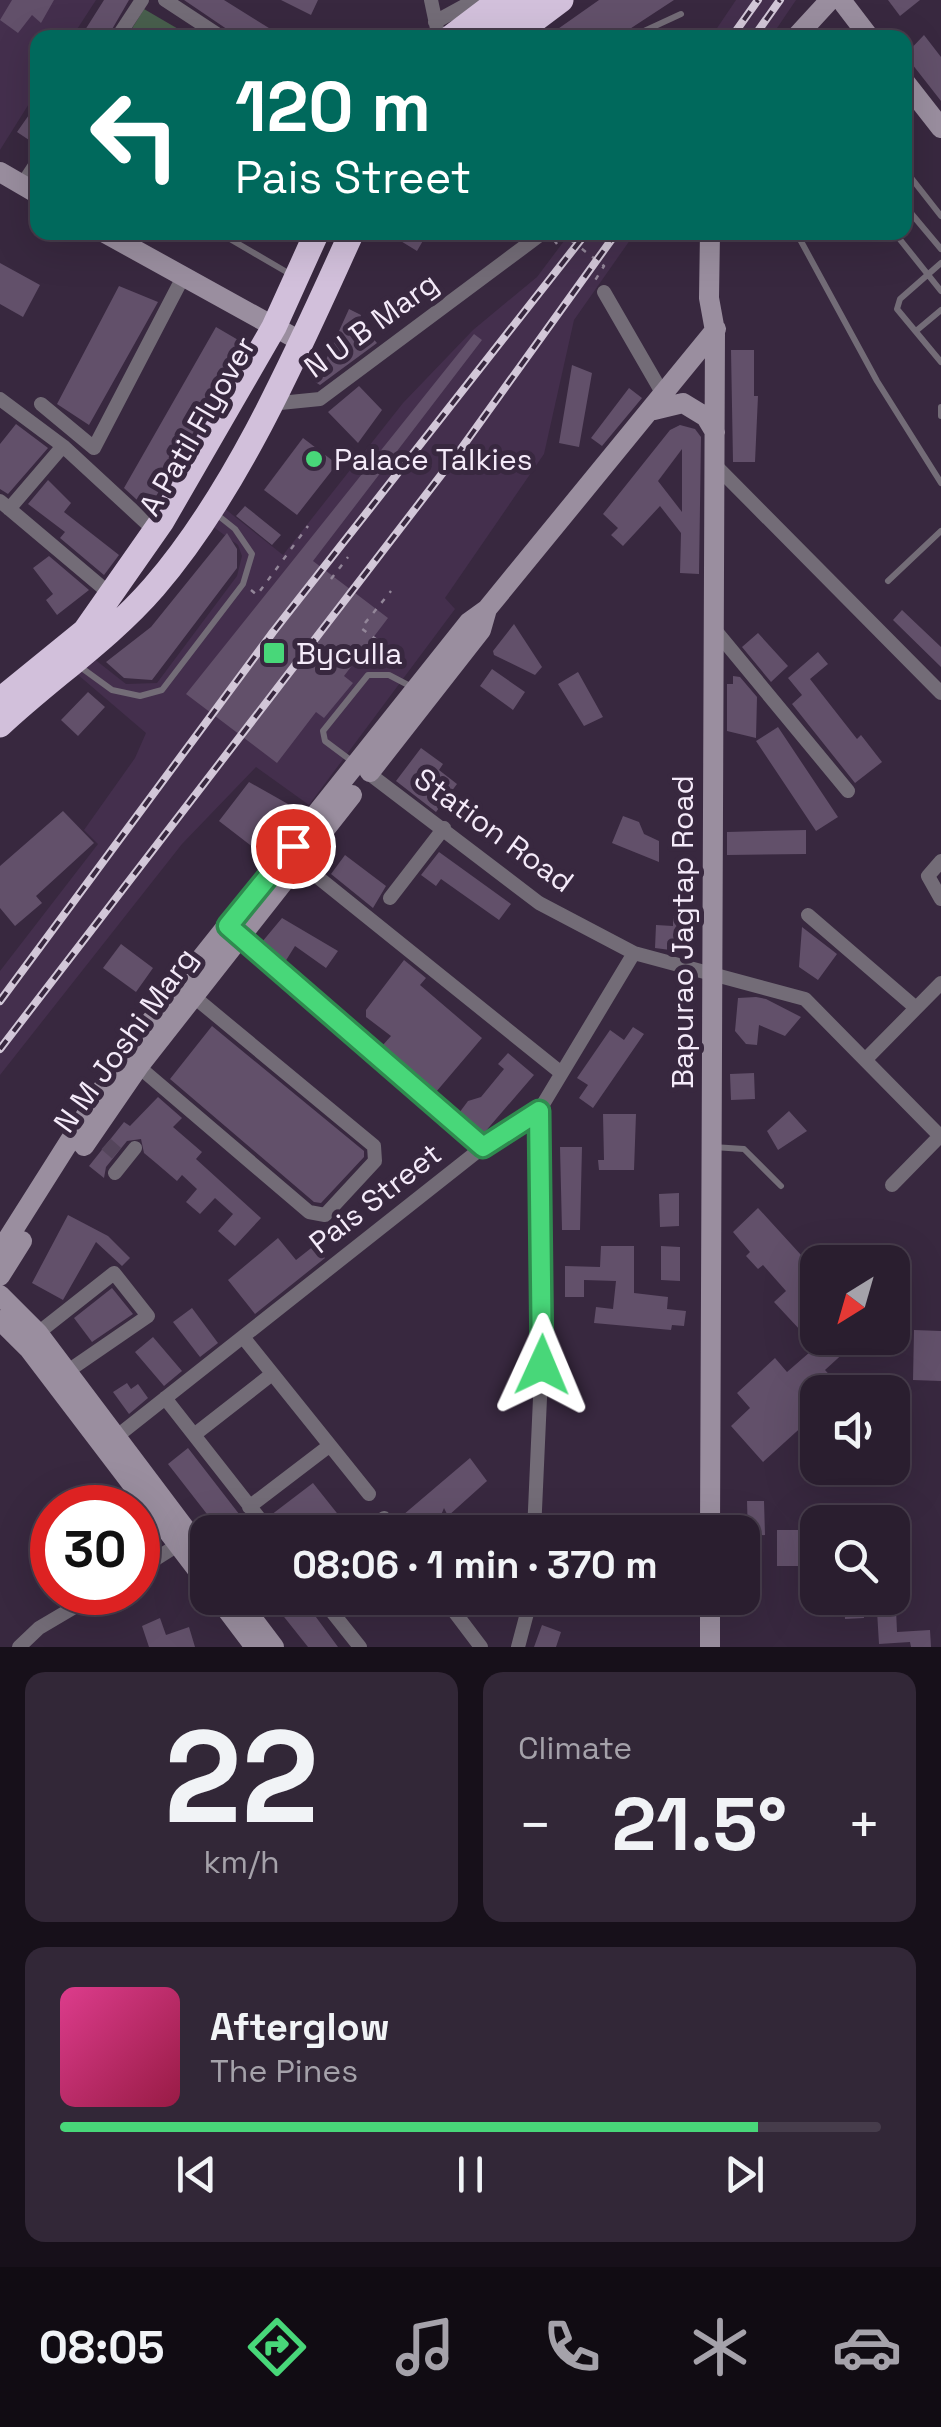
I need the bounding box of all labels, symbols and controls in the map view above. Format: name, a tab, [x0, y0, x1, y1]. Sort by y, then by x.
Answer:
text: 120 m	[235, 62, 431, 151]
icon: left	[70, 70, 200, 200]
text: Pais Street	[235, 149, 471, 206]
street label: N U B Marg	[296, 263, 446, 387]
street label: A Patil Flyover	[130, 329, 264, 523]
place label: Palace Talkies	[334, 440, 532, 479]
marker: Palace Talkies	[303, 448, 325, 470]
place label: Byculla	[296, 634, 402, 673]
marker: Byculla	[261, 640, 287, 666]
street label: Station Road	[407, 759, 581, 901]
street label: Bapurao Jagtap Road	[663, 775, 702, 1089]
pin	[251, 804, 336, 889]
icon: arrive	[266, 819, 321, 874]
street label: N M Joshi Marg	[45, 940, 205, 1140]
street label: Pais Street	[301, 1134, 449, 1262]
north arrow	[800, 1245, 910, 1355]
map controls	[800, 1245, 910, 1615]
position arrow	[490, 1313, 594, 1417]
button: sound	[800, 1375, 910, 1485]
speed limit sign: 30	[30, 1485, 160, 1615]
button: search	[800, 1505, 910, 1615]
text: 08:06 · 1 min · 370 m	[292, 1541, 658, 1589]
text: 22	[164, 1694, 319, 1860]
text: Climate	[518, 1728, 632, 1768]
text: 21.5°	[612, 1776, 787, 1872]
text: −	[518, 1790, 552, 1860]
text: +	[847, 1790, 881, 1860]
text: km/h	[203, 1842, 280, 1882]
text: Afterglow	[210, 2003, 390, 2051]
text: The Pines	[210, 2051, 358, 2091]
icon: previous	[169, 2147, 224, 2202]
icon: pause	[443, 2147, 498, 2202]
icon: next	[717, 2147, 772, 2202]
icon: directions	[242, 2312, 312, 2382]
icon: music	[390, 2312, 460, 2382]
icon: phone	[537, 2312, 607, 2382]
icon: climate	[685, 2312, 755, 2382]
icon: car	[832, 2312, 902, 2382]
text: 08:05	[39, 2319, 165, 2376]

